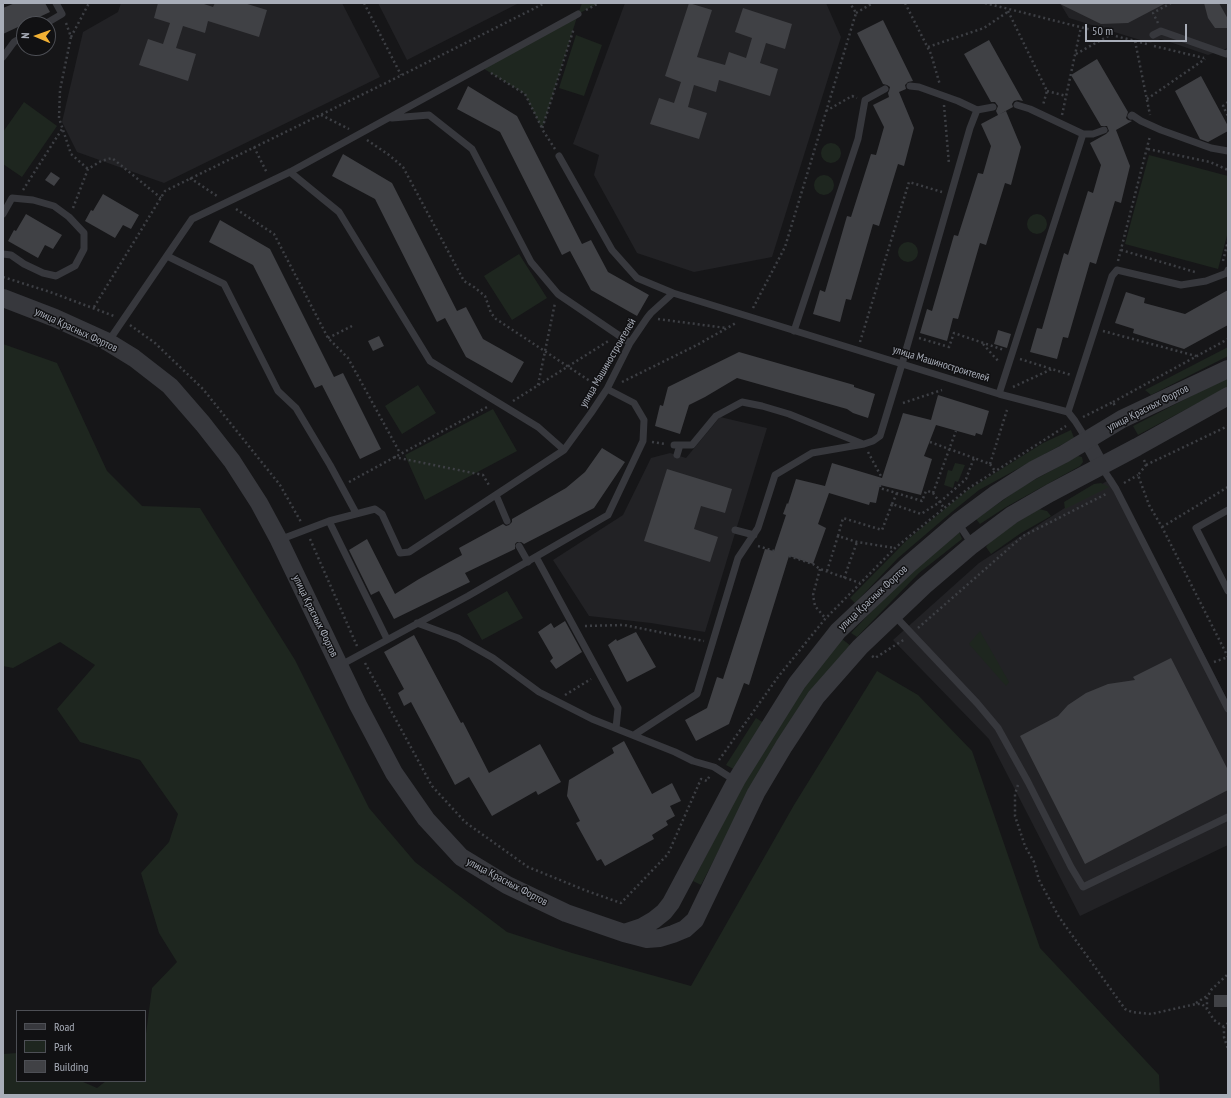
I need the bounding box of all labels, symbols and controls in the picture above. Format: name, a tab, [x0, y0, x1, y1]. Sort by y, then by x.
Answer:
north arrow	[16, 16, 56, 56]
scale bar	[1087, 16, 1189, 42]
text: 50 m	[1092, 23, 1113, 38]
text: N	[18, 32, 32, 39]
street label: улица Красных Фортов	[32, 305, 120, 355]
street label: улица Машиностроителей	[577, 316, 639, 410]
street label: улица Машиностроителей	[891, 343, 991, 385]
street label: улица Красных Фортов	[1105, 382, 1191, 434]
street label: улица Красных Фортов	[836, 563, 910, 633]
street label: улица Красных Фортов	[289, 573, 341, 659]
street label: улица Красных Фортов	[464, 855, 550, 909]
legend	[16, 1010, 146, 1082]
text: Road	[54, 1019, 74, 1034]
text: Park	[54, 1039, 72, 1054]
text: Building	[54, 1059, 89, 1074]

